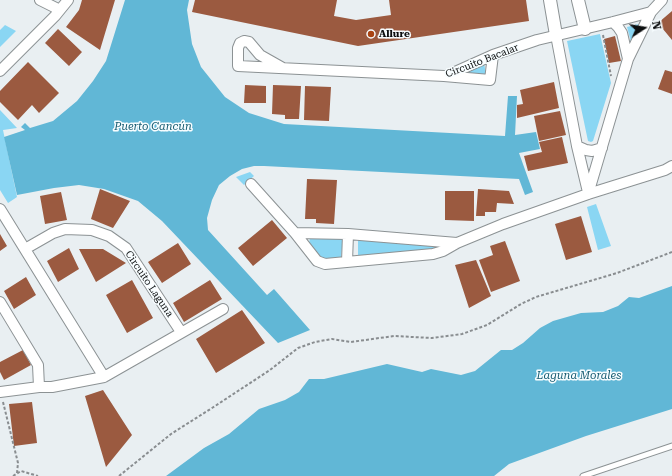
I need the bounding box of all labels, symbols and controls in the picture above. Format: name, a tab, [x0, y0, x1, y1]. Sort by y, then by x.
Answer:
north arrow	[624, 8, 664, 48]
text: N	[649, 20, 663, 31]
place label: Allure	[379, 28, 410, 40]
marker: Allure	[366, 29, 376, 39]
street label: Circuito Bacalar	[444, 42, 520, 80]
water label: Puerto Cancún	[114, 120, 192, 134]
street label: Circuito Laguna	[122, 249, 176, 319]
water label: Laguna Morales	[537, 369, 621, 383]

